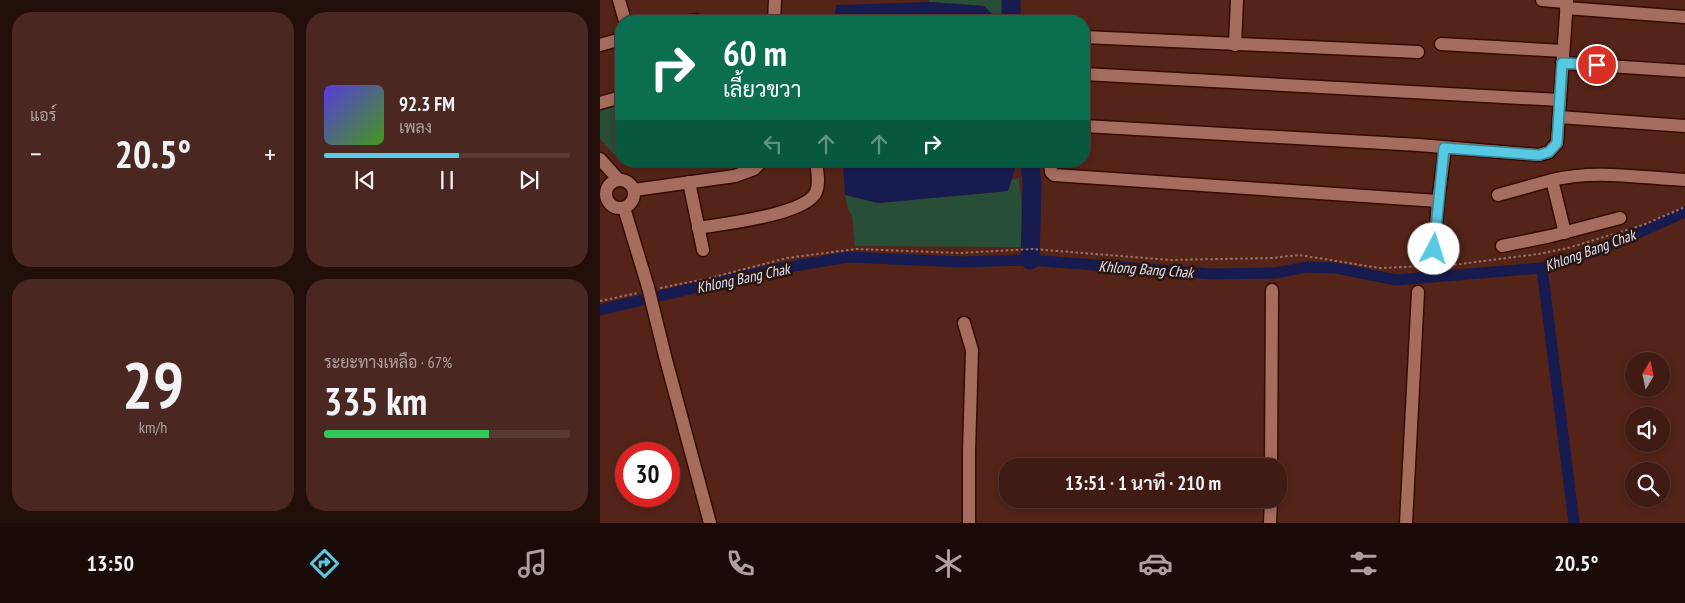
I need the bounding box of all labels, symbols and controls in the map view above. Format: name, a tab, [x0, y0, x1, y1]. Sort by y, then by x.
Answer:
text: 60 m	[723, 30, 787, 76]
icon: right	[640, 35, 705, 100]
pin	[1576, 44, 1618, 86]
icon: arrive	[1583, 51, 1611, 79]
text: เลี้ยวขวา	[723, 75, 801, 103]
text: 92.3 FM	[399, 92, 455, 116]
text: แอร์	[30, 105, 56, 125]
text: เพลง	[399, 117, 432, 137]
text: 20.5°	[115, 129, 191, 178]
icon: left	[759, 130, 787, 158]
icon: ahead	[812, 130, 840, 158]
icon: ahead	[865, 130, 893, 158]
icon: right	[918, 130, 946, 158]
text: −	[30, 135, 42, 172]
text: +	[264, 135, 276, 172]
icon: previous	[351, 166, 379, 194]
icon: pause	[433, 166, 461, 194]
icon: next	[515, 166, 543, 194]
position arrow	[1407, 222, 1459, 274]
water label: Khlong Bang Chak	[1542, 224, 1640, 275]
water label: Khlong Bang Chak	[1098, 256, 1196, 282]
water label: Khlong Bang Chak	[695, 258, 793, 297]
text: 29	[122, 342, 184, 426]
text: ระยะทางเหลือ · 67%	[324, 352, 452, 372]
north arrow	[1625, 352, 1670, 398]
map controls	[1625, 352, 1670, 507]
text: 335 km	[324, 376, 427, 425]
button: sound	[1625, 407, 1670, 452]
text: km/h	[139, 417, 167, 437]
speed limit sign: 30	[615, 442, 680, 507]
button: search	[1625, 462, 1670, 507]
text: 13:51 · 1 นาที · 210 m	[1065, 471, 1221, 495]
icon: directions	[307, 546, 342, 581]
icon: music	[515, 546, 550, 581]
icon: phone	[723, 546, 758, 581]
icon: climate	[931, 546, 966, 581]
icon: car	[1138, 546, 1173, 581]
icon: filters	[1346, 546, 1381, 581]
text: 13:50	[86, 549, 134, 577]
text: 20.5°	[1554, 549, 1599, 577]

